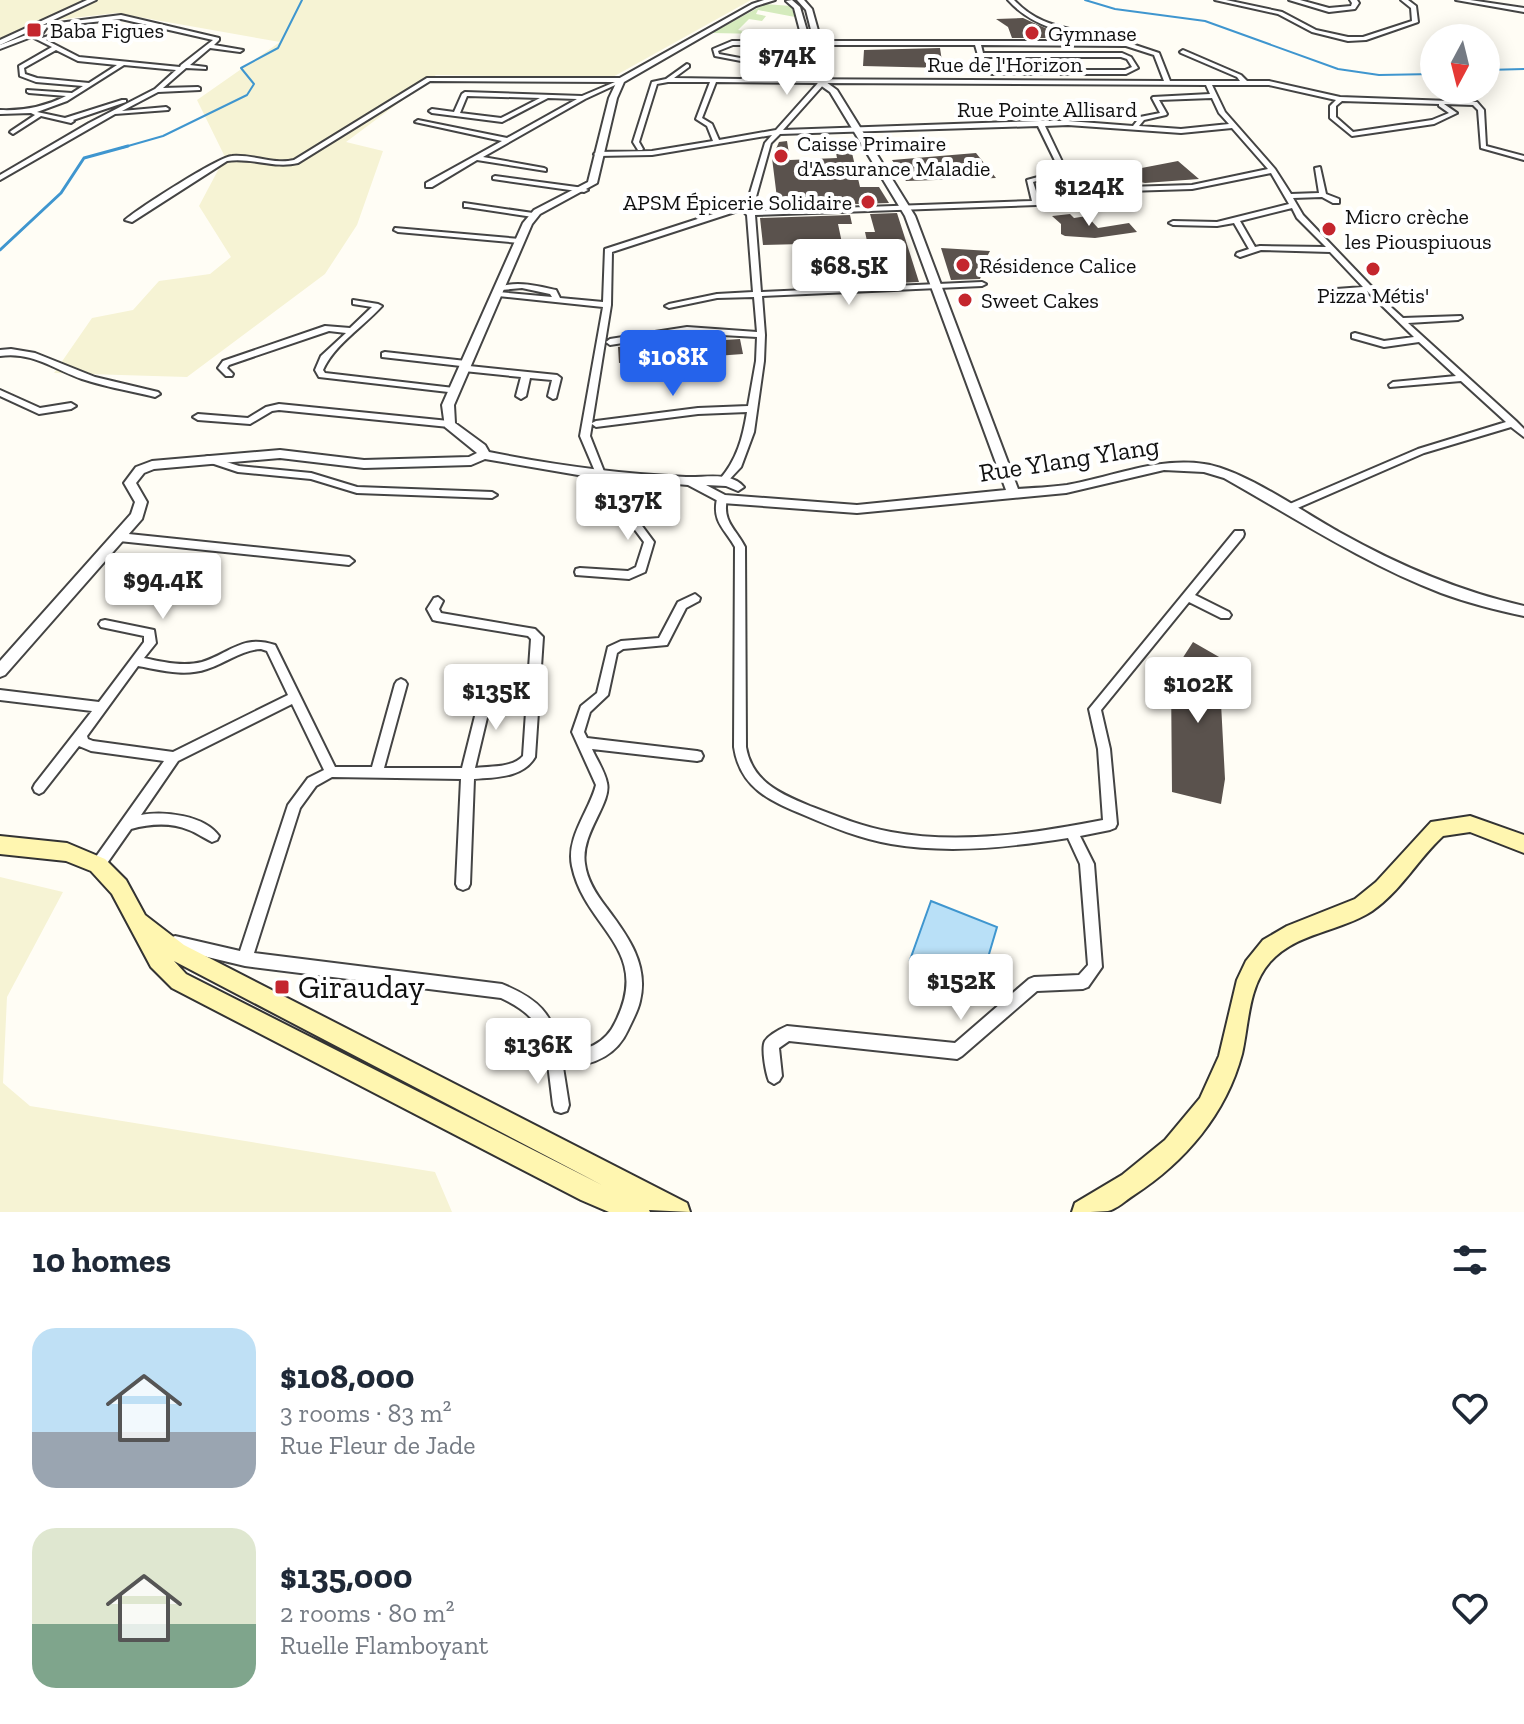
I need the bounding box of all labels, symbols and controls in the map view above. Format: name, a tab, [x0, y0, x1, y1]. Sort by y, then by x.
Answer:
place label: Baba Figues	[50, 17, 164, 44]
place label: Gymnase	[1048, 20, 1137, 47]
marker: Baba Figues	[25, 21, 43, 39]
marker: Gymnase	[1023, 24, 1041, 42]
north arrow	[1420, 24, 1500, 104]
map controls	[1420, 24, 1500, 104]
pin: $74K	[740, 29, 834, 97]
text: $74K	[758, 39, 816, 71]
street label: Rue de l'Horizon	[927, 51, 1083, 78]
street label: Rue Pointe Allisard	[957, 96, 1137, 123]
place label: Caisse Primaire d'Assurance Maladie	[797, 130, 990, 182]
marker: Caisse Primaire d'Assurance Maladie	[772, 147, 790, 165]
pin: $124K	[1033, 160, 1145, 228]
text: $124K	[1054, 170, 1124, 202]
place label: APSM Épicerie Solidaire	[623, 189, 852, 216]
marker: APSM Épicerie Solidaire	[859, 193, 877, 211]
place label: Micro crèche les Piouspiuous	[1345, 203, 1492, 255]
marker: Micro crèche les Piouspiuous	[1320, 220, 1338, 238]
pin: $68.5K	[784, 239, 914, 307]
text: $68.5K	[810, 249, 888, 281]
place label: Résidence Calice	[979, 252, 1136, 279]
marker: Résidence Calice	[954, 256, 972, 274]
marker: Pizza Métis'	[1364, 260, 1382, 278]
place label: Pizza Métis'	[1317, 282, 1429, 309]
place label: Sweet Cakes	[981, 287, 1099, 314]
marker: Sweet Cakes	[956, 291, 974, 309]
pin: $108K	[617, 330, 729, 398]
text: $108K	[638, 340, 708, 372]
street label: Rue Ylang Ylang	[977, 429, 1161, 489]
pin: $137K	[572, 474, 684, 542]
text: $137K	[594, 484, 662, 516]
pin: $94.4K	[98, 553, 228, 621]
text: $94.4K	[123, 563, 203, 595]
pin: $102K	[1142, 657, 1254, 725]
pin: $135K	[440, 664, 552, 732]
text: $102K	[1163, 667, 1233, 699]
text: $135K	[462, 674, 530, 706]
pin: $152K	[905, 954, 1017, 1022]
text: $152K	[927, 964, 995, 996]
place label: Girauday	[298, 968, 425, 1006]
marker: Girauday	[273, 978, 291, 996]
pin: $136K	[482, 1018, 594, 1086]
text: $136K	[504, 1028, 572, 1060]
icon: filters	[1448, 1238, 1492, 1282]
text: 10 homes	[32, 1240, 171, 1281]
text: $108,000	[280, 1356, 415, 1397]
icon: home	[96, 1360, 192, 1456]
icon: heart	[1448, 1386, 1492, 1430]
text: 3 rooms · 83 m²	[280, 1397, 452, 1429]
text: Rue Fleur de Jade	[280, 1429, 476, 1461]
text: $135,000	[280, 1556, 413, 1597]
icon: home	[96, 1560, 192, 1656]
icon: heart	[1448, 1586, 1492, 1630]
text: 2 rooms · 80 m²	[280, 1597, 455, 1629]
text: Ruelle Flamboyant	[280, 1629, 488, 1661]

